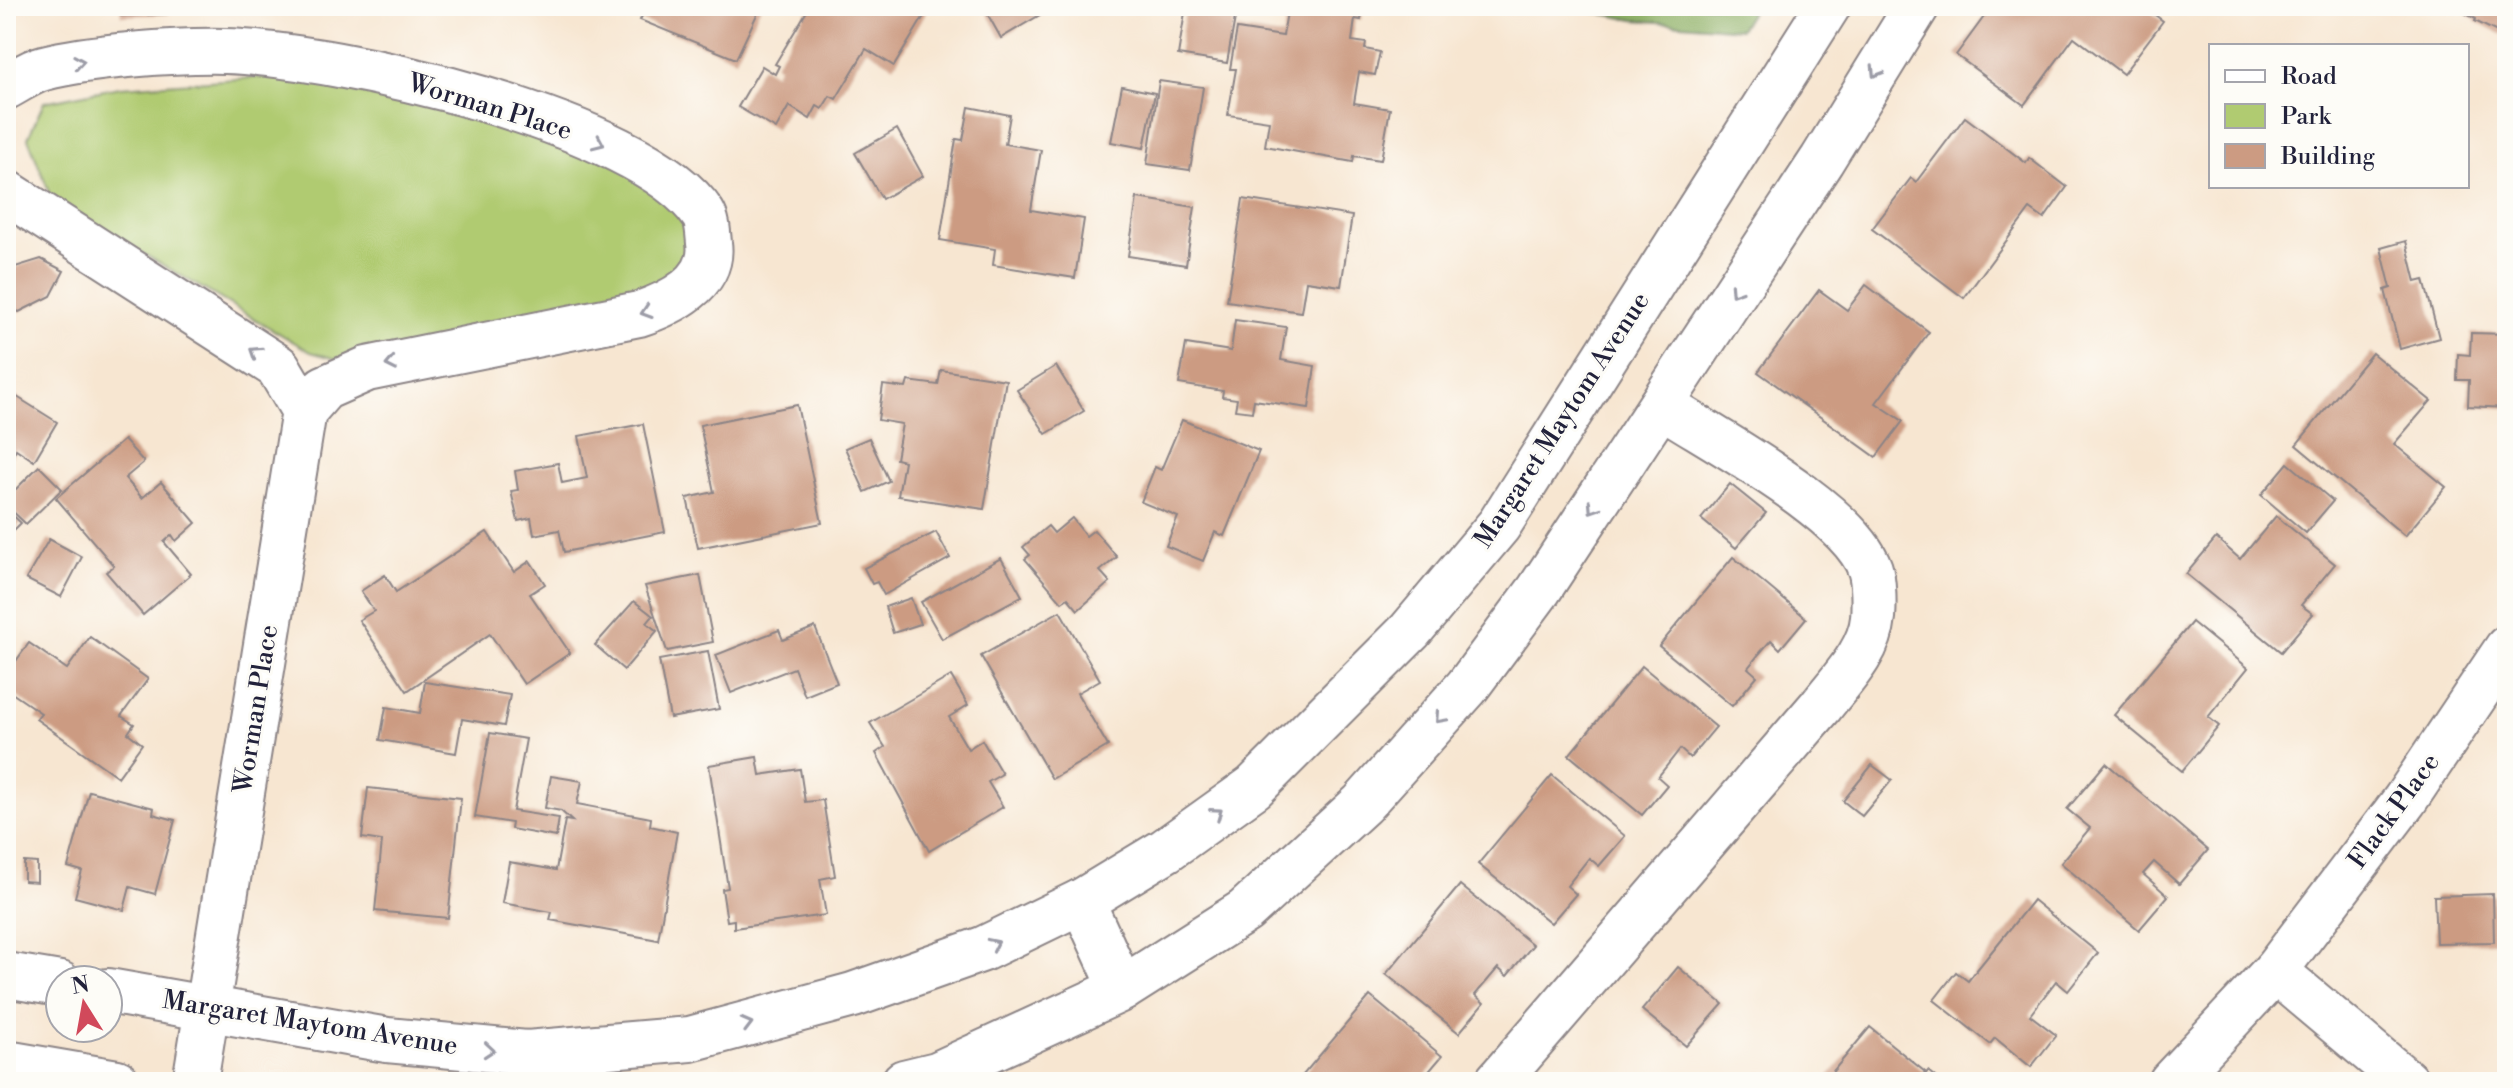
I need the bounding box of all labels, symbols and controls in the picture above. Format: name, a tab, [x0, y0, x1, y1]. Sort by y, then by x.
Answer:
legend	[2209, 44, 2469, 188]
one-way arrow	[72, 54, 86, 71]
text: Road	[2281, 62, 2337, 92]
one-way arrow	[1870, 63, 1885, 78]
street label: Worman Place	[403, 67, 576, 147]
text: Park	[2281, 102, 2332, 132]
one-way arrow	[591, 133, 605, 149]
text: Building	[2280, 142, 2375, 172]
one-way arrow	[1730, 282, 1745, 297]
street label: Margaret Maytom Avenue	[1467, 286, 1657, 554]
one-way arrow	[639, 302, 653, 318]
one-way arrow	[249, 347, 264, 362]
one-way arrow	[384, 355, 398, 372]
one-way arrow	[1587, 500, 1602, 514]
street label: Worman Place	[227, 623, 285, 796]
one-way arrow	[1435, 709, 1449, 724]
street label: Flack Place	[2341, 747, 2447, 875]
one-way arrow	[1209, 808, 1223, 823]
one-way arrow	[985, 938, 1000, 954]
north arrow	[44, 964, 124, 1044]
text: N	[69, 971, 92, 1001]
street label: Margaret Maytom Avenue	[160, 984, 460, 1062]
one-way arrow	[739, 1017, 753, 1033]
one-way arrow	[483, 1041, 496, 1058]

